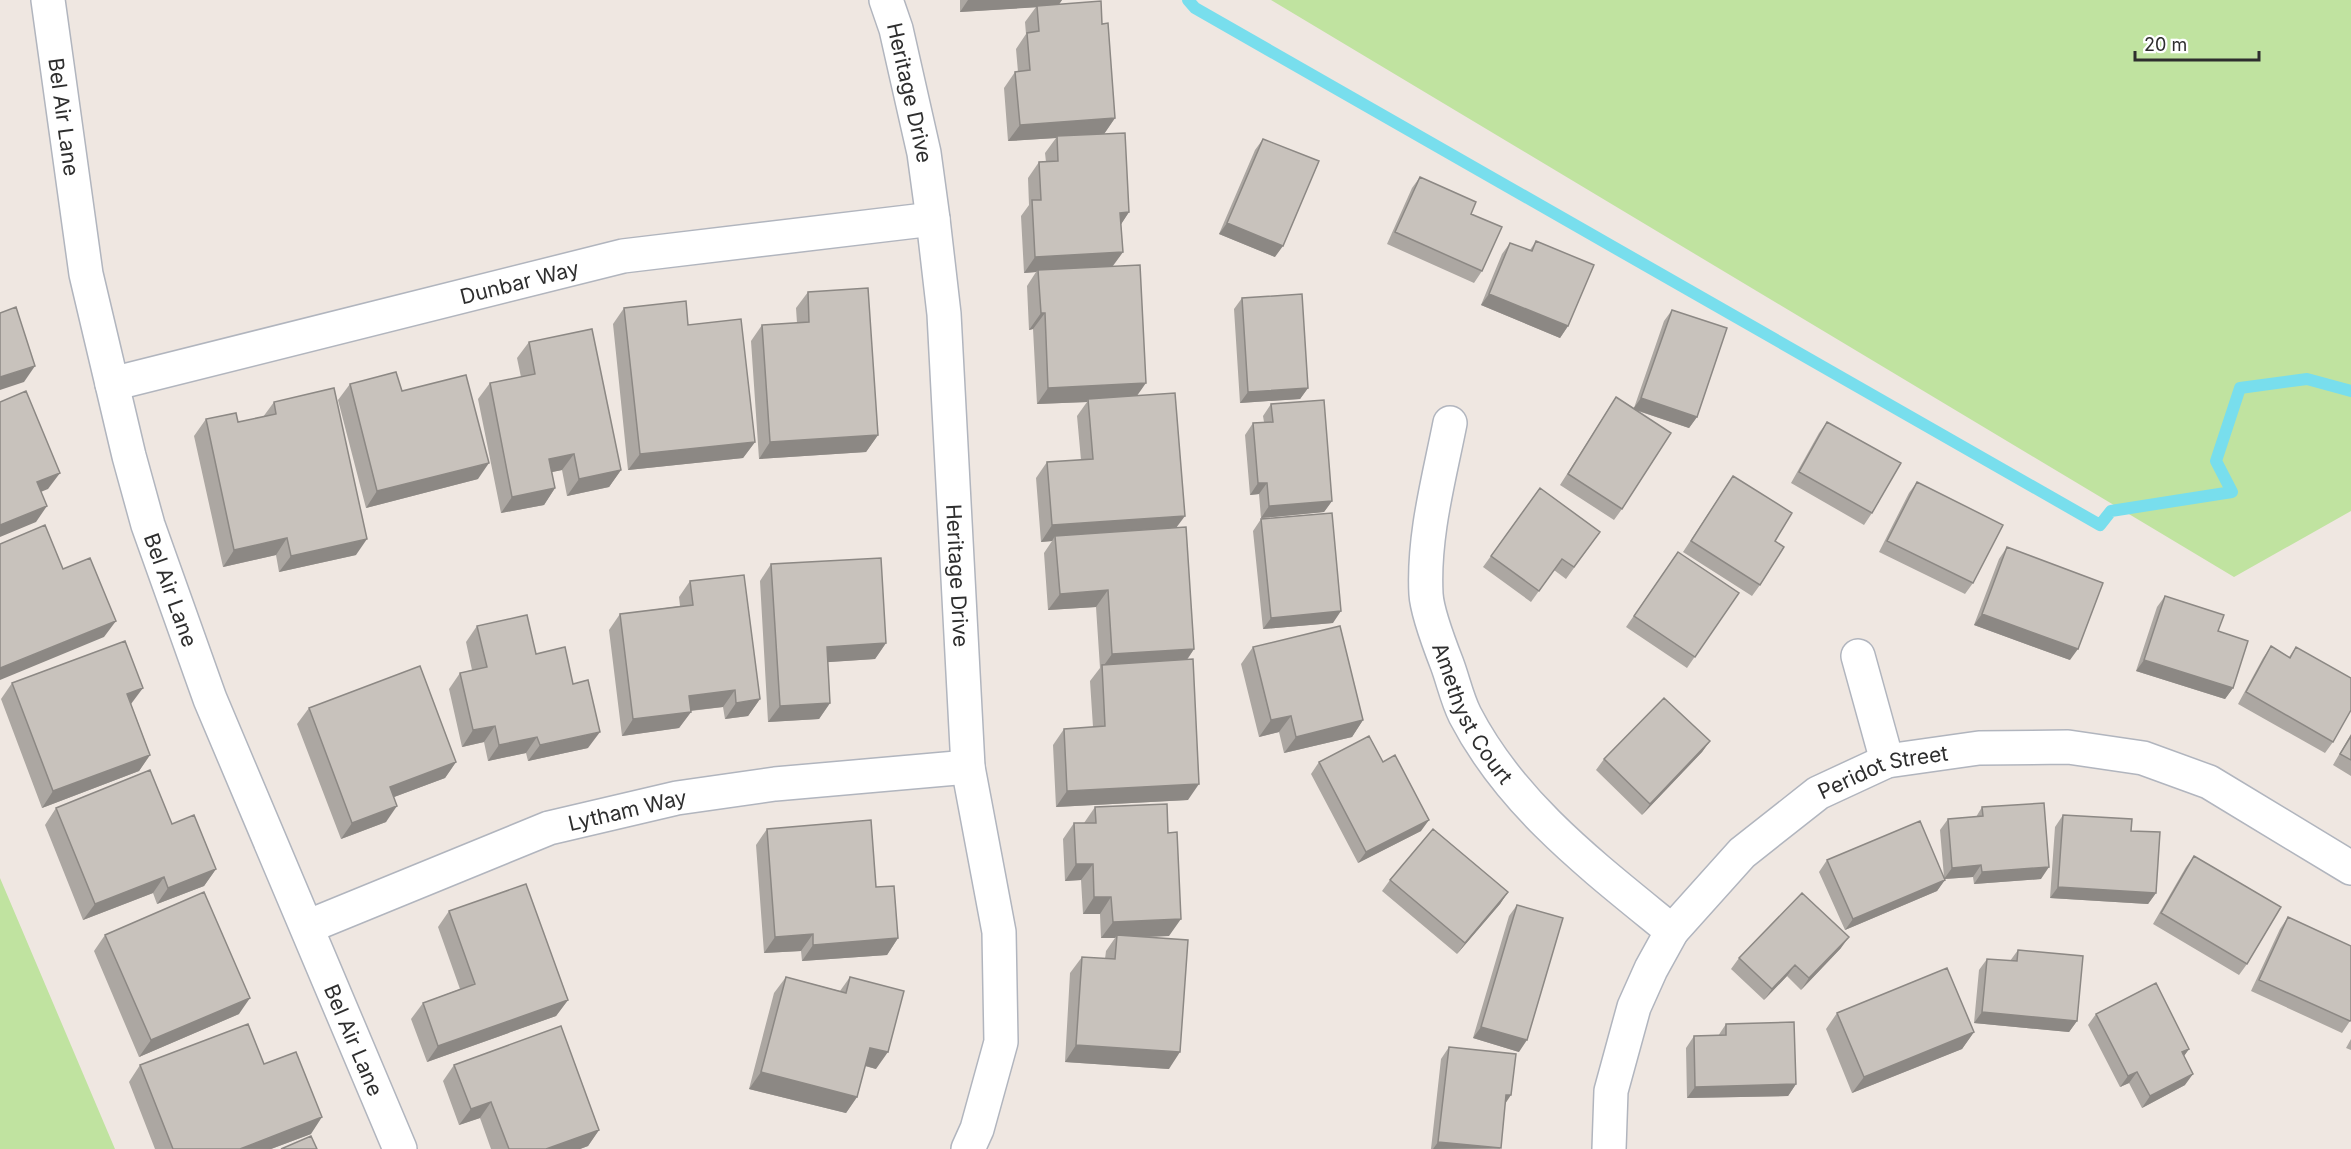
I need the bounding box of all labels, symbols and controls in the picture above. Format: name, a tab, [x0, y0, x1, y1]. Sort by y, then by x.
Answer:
street label: Heritage Drive	[882, 20, 938, 164]
scale bar	[2135, 24, 2260, 62]
text: 20 m	[2144, 34, 2187, 55]
street label: Bel Air Lane	[44, 56, 85, 177]
street label: Dunbar Way	[457, 255, 582, 309]
street label: Heritage Drive	[942, 503, 974, 648]
street label: Bel Air Lane	[139, 530, 203, 650]
street label: Amethyst Court	[1427, 639, 1518, 789]
street label: Peridot Street	[1814, 740, 1950, 804]
street label: Lytham Way	[566, 784, 688, 836]
street label: Bel Air Lane	[319, 980, 389, 1100]

